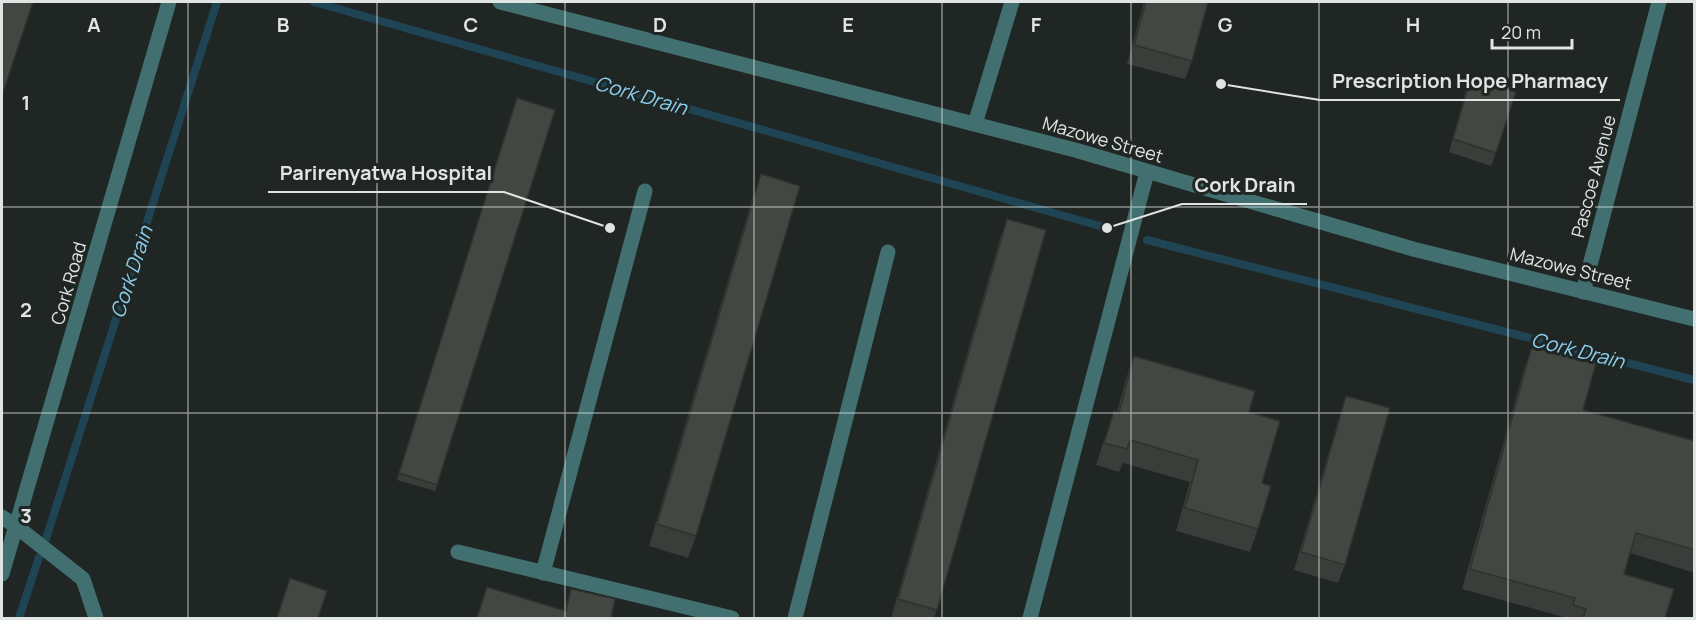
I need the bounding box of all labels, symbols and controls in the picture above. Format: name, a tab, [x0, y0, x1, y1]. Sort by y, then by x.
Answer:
text: A	[87, 11, 101, 38]
text: B	[277, 11, 290, 38]
text: C	[464, 11, 478, 38]
text: D	[653, 11, 667, 38]
text: E	[842, 11, 854, 38]
text: F	[1031, 11, 1042, 38]
text: G	[1218, 11, 1233, 38]
text: H	[1406, 11, 1420, 38]
scale bar	[1492, 12, 1572, 50]
text: 20 m	[1501, 20, 1541, 44]
callout: Prescription Hope Pharmacy	[1320, 62, 1620, 100]
text: Prescription Hope Pharmacy	[1332, 67, 1609, 94]
water label: Cork Drain	[592, 69, 692, 121]
text: 1	[22, 89, 30, 116]
street label: Mazowe Street	[1040, 110, 1166, 168]
street label: Pascoe Avenue	[1565, 112, 1621, 240]
callout: Parirenyatwa Hospital	[268, 154, 504, 192]
text: Parirenyatwa Hospital	[280, 159, 492, 186]
callout: Cork Drain	[1182, 166, 1307, 204]
text: Cork Drain	[1194, 171, 1296, 198]
water label: Cork Drain	[103, 222, 159, 321]
street label: Cork Road	[45, 239, 91, 327]
street label: Mazowe Street	[1508, 241, 1634, 295]
text: 2	[20, 296, 32, 323]
water label: Cork Drain	[1529, 325, 1629, 375]
text: 3	[20, 502, 32, 529]

